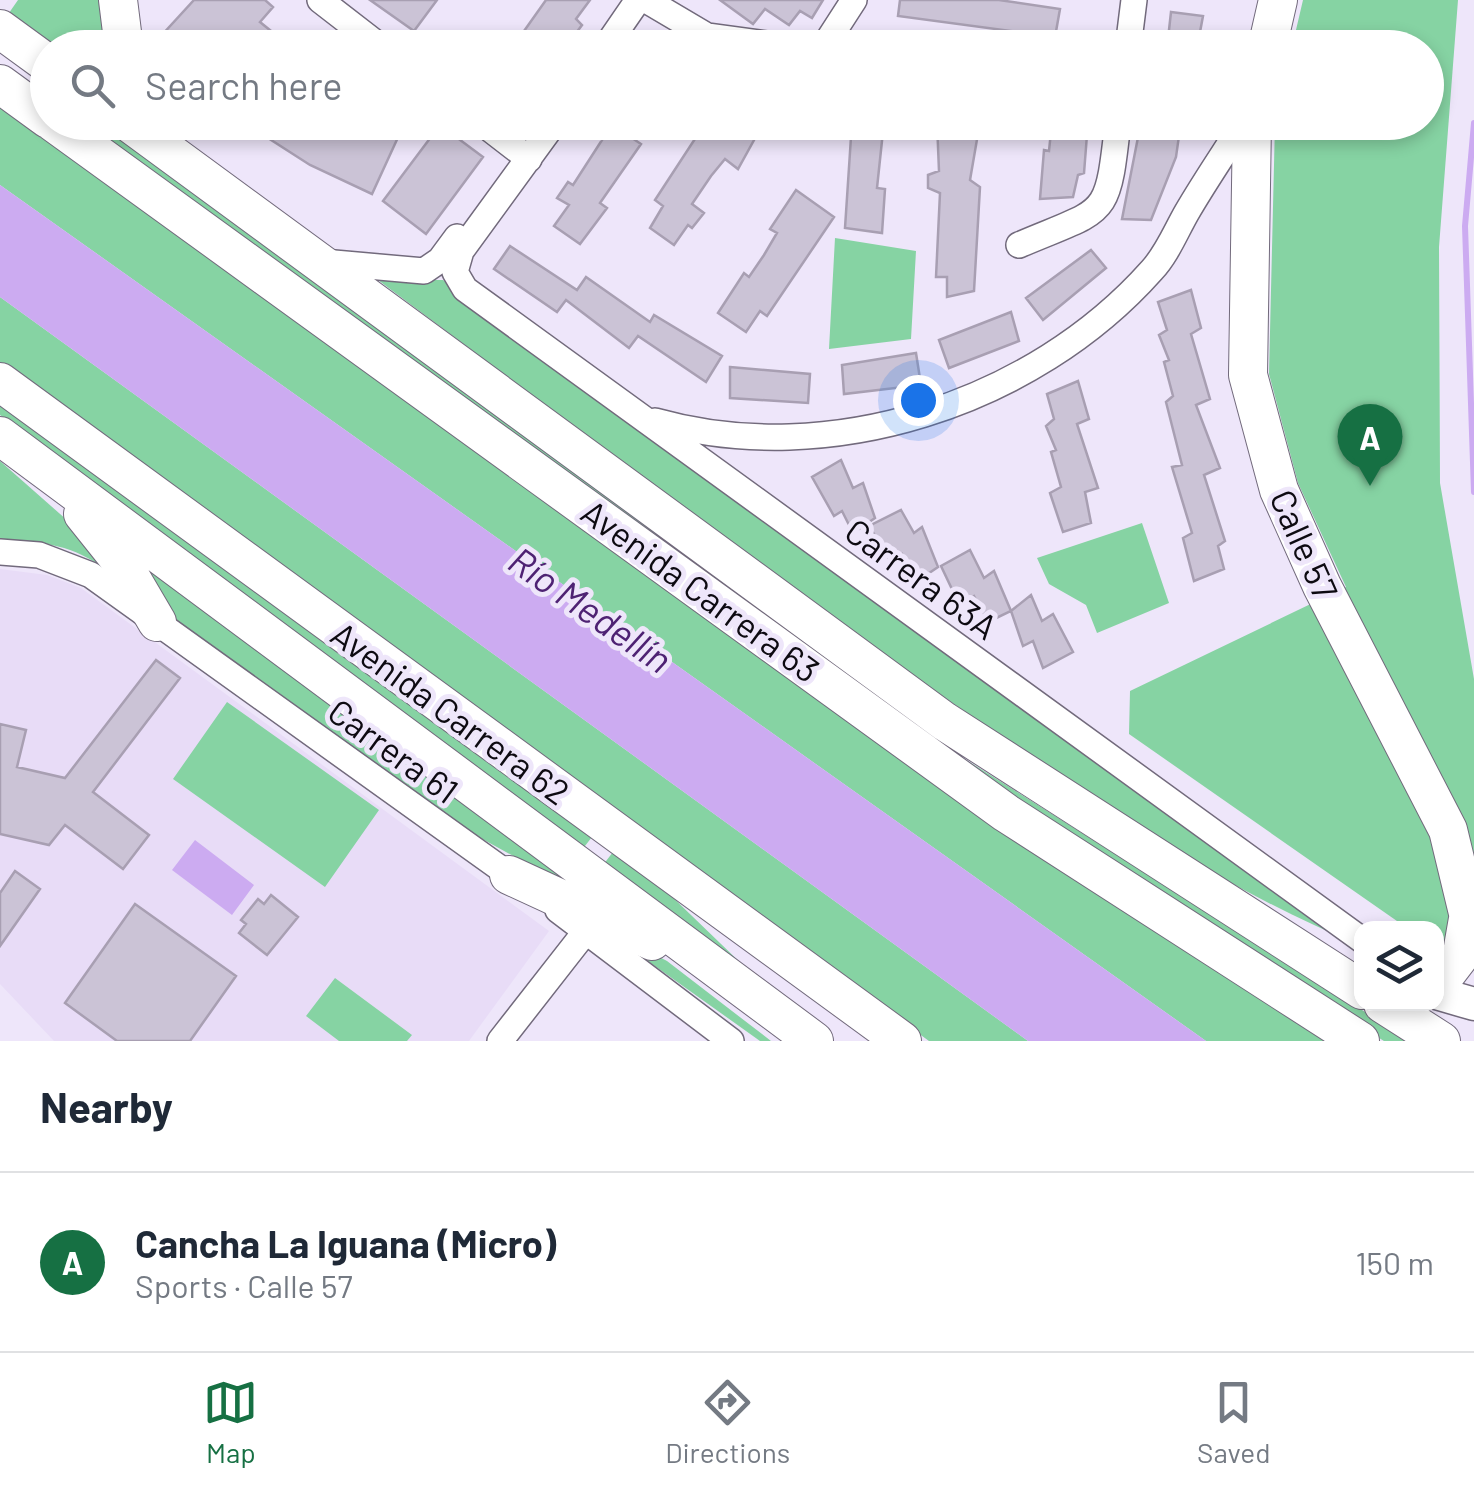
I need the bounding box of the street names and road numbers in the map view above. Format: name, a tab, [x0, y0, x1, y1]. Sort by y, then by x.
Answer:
street label: Calle 57	[1262, 483, 1348, 605]
street label: Avenida Carrera 63	[574, 490, 828, 690]
street label: Carrera 63A	[838, 509, 1006, 647]
street label: Avenida Carrera 62	[324, 612, 578, 812]
street label: Carrera 61	[321, 689, 467, 811]

